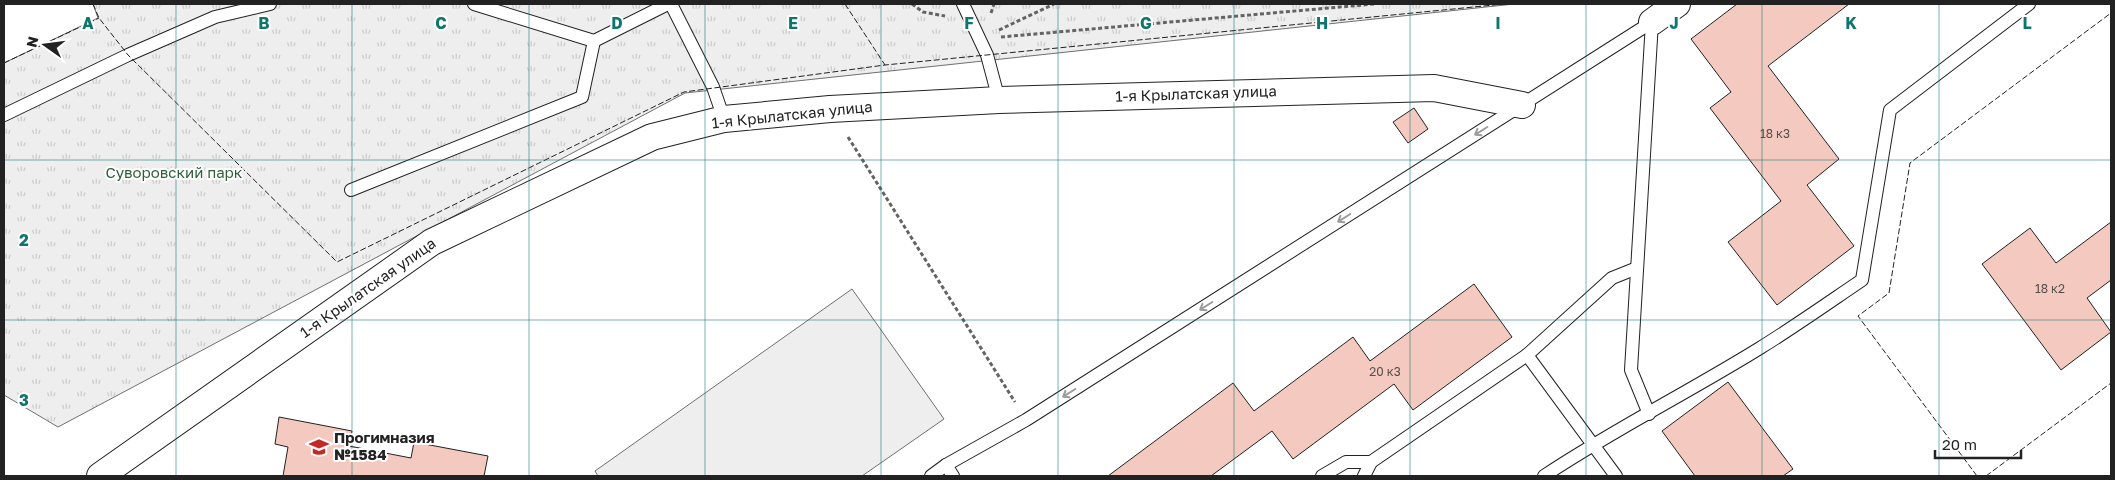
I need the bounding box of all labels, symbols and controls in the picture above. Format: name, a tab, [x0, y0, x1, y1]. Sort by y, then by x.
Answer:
text: A	[82, 13, 94, 33]
text: B	[258, 13, 270, 33]
text: C	[435, 13, 447, 33]
text: D	[611, 13, 623, 33]
text: E	[788, 13, 798, 33]
text: F	[964, 13, 974, 33]
text: G	[1140, 13, 1152, 33]
text: H	[1316, 13, 1328, 33]
text: I	[1495, 13, 1501, 33]
text: J	[1669, 13, 1679, 33]
text: K	[1845, 13, 1857, 33]
text: L	[2022, 13, 2032, 33]
north arrow	[20, 20, 70, 70]
text: N	[22, 35, 41, 49]
street label: 1-я Крылатская улица	[1115, 81, 1277, 105]
street label: 1-я Крылатская улица	[711, 97, 873, 131]
one-way arrow	[1474, 126, 1488, 136]
house number: 18 к3	[1760, 126, 1790, 141]
park label: Суворовский парк	[106, 163, 243, 181]
one-way arrow	[1337, 214, 1351, 224]
text: 2	[19, 230, 29, 250]
street label: 1-я Крылатская улица	[296, 233, 439, 341]
house number: 18 к2	[2035, 281, 2065, 296]
one-way arrow	[1200, 301, 1214, 311]
house number: 20 к3	[1369, 364, 1401, 379]
one-way arrow	[1063, 388, 1077, 398]
text: 3	[19, 390, 29, 410]
place label: Прогимназия №1584	[334, 428, 435, 463]
scale bar	[1935, 428, 2021, 460]
text: 20 m	[1942, 435, 1977, 453]
school or university icon: Прогимназия №1584	[308, 436, 330, 458]

